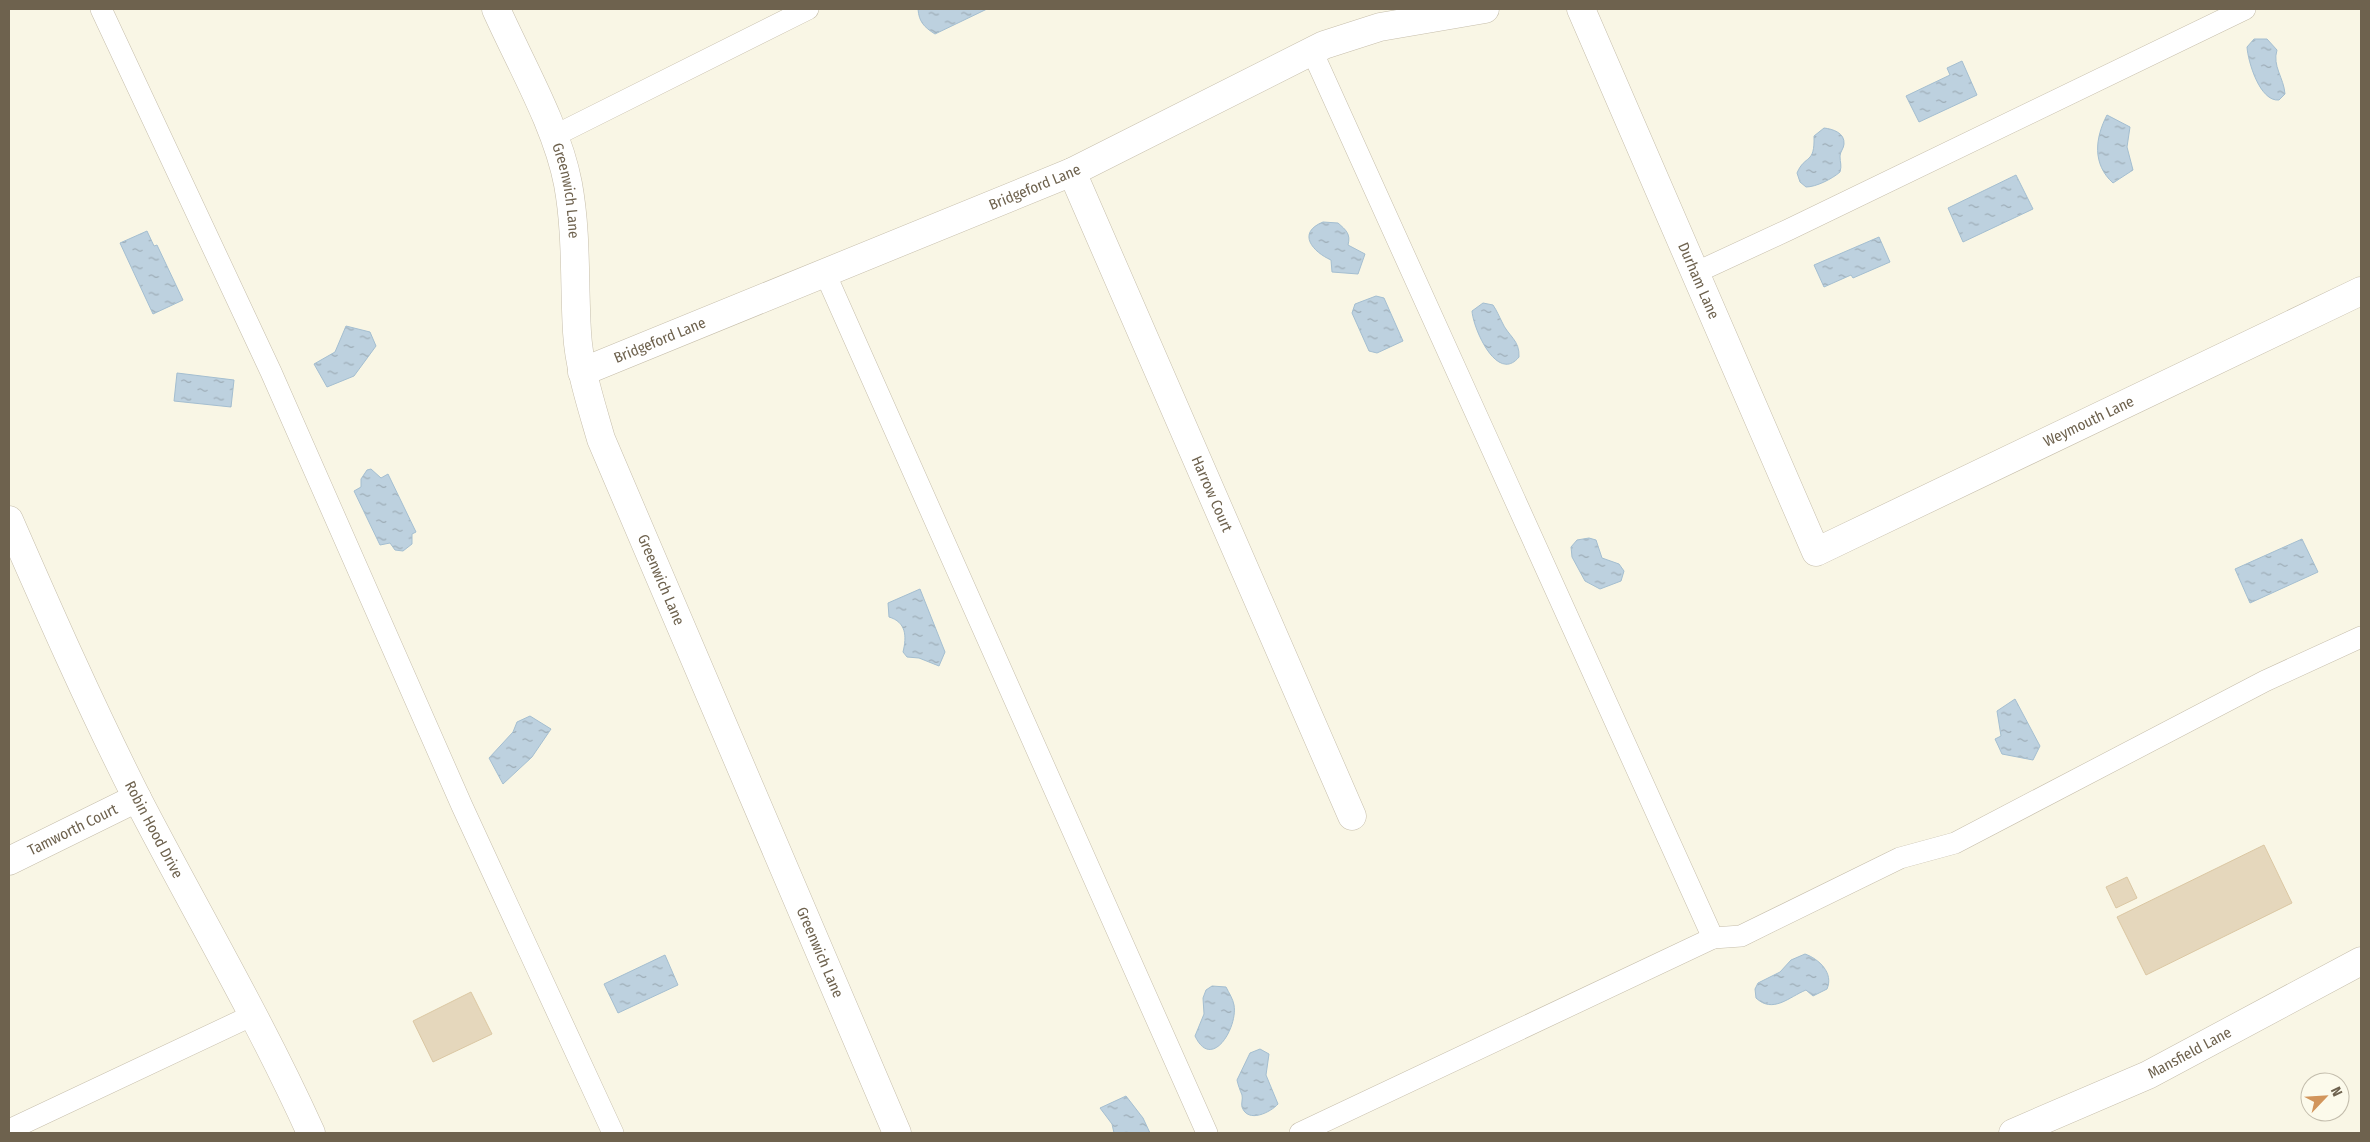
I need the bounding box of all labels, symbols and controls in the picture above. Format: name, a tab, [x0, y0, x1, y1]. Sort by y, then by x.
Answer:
street label: Greenwich Lane	[548, 141, 583, 239]
street label: Bridgeford Lane	[986, 160, 1084, 214]
street label: Durham Lane	[1674, 240, 1723, 322]
street label: Bridgeford Lane	[611, 313, 708, 367]
street label: Weymouth Lane	[2041, 392, 2137, 451]
street label: Harrow Court	[1188, 453, 1236, 535]
street label: Greenwich Lane	[634, 532, 688, 628]
street label: Robin Hood Drive	[121, 778, 187, 881]
street label: Tamworth Court	[25, 800, 121, 859]
street label: Greenwich Lane	[793, 904, 847, 1000]
street label: Mansfield Lane	[2145, 1023, 2234, 1083]
north arrow	[2300, 1072, 2350, 1122]
text: N	[2327, 1084, 2346, 1099]

